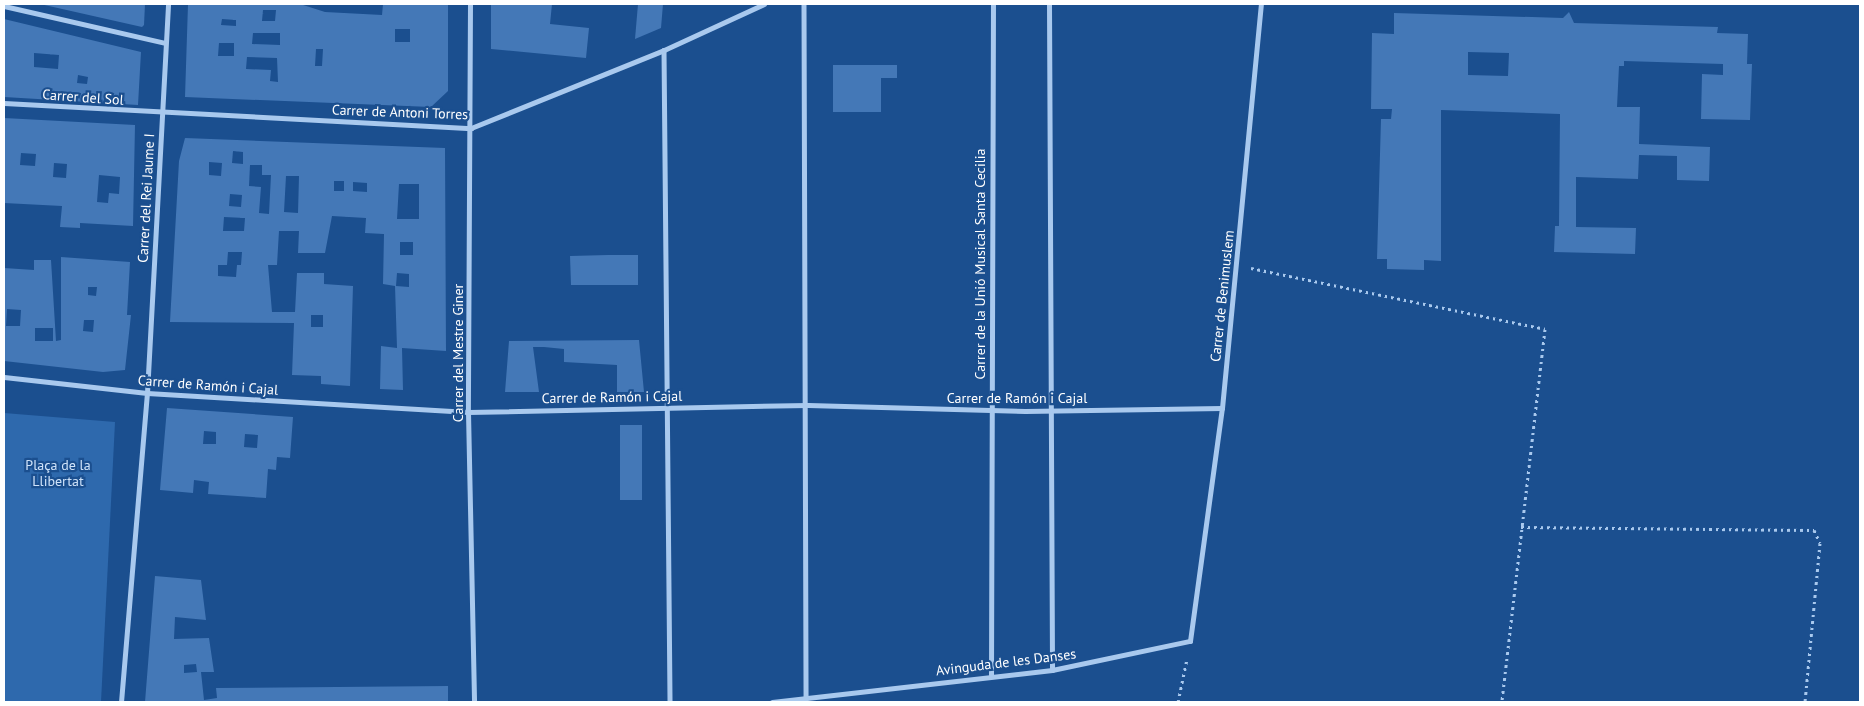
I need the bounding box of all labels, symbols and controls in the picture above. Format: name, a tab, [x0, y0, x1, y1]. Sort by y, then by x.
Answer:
street label: Carrer del Sol	[42, 86, 124, 108]
street label: Carrer de Antoni Torres	[331, 101, 469, 123]
street label: Carrer del Rei Jaume I	[134, 133, 158, 263]
street label: Carrer de la Unió Musical Santa Cecilia	[972, 149, 988, 379]
street label: Carrer de Benimuslem	[1207, 229, 1237, 363]
street label: Carrer del Mestre Giner	[450, 284, 466, 422]
street label: Carrer de Ramón i Cajal	[137, 372, 279, 398]
street label: Carrer de Ramón i Cajal	[542, 387, 682, 407]
street label: Carrer de Ramón i Cajal	[947, 390, 1087, 406]
park label: Plaça de la Llibertat	[25, 457, 91, 490]
street label: Avinguda de les Danses	[935, 645, 1077, 679]

